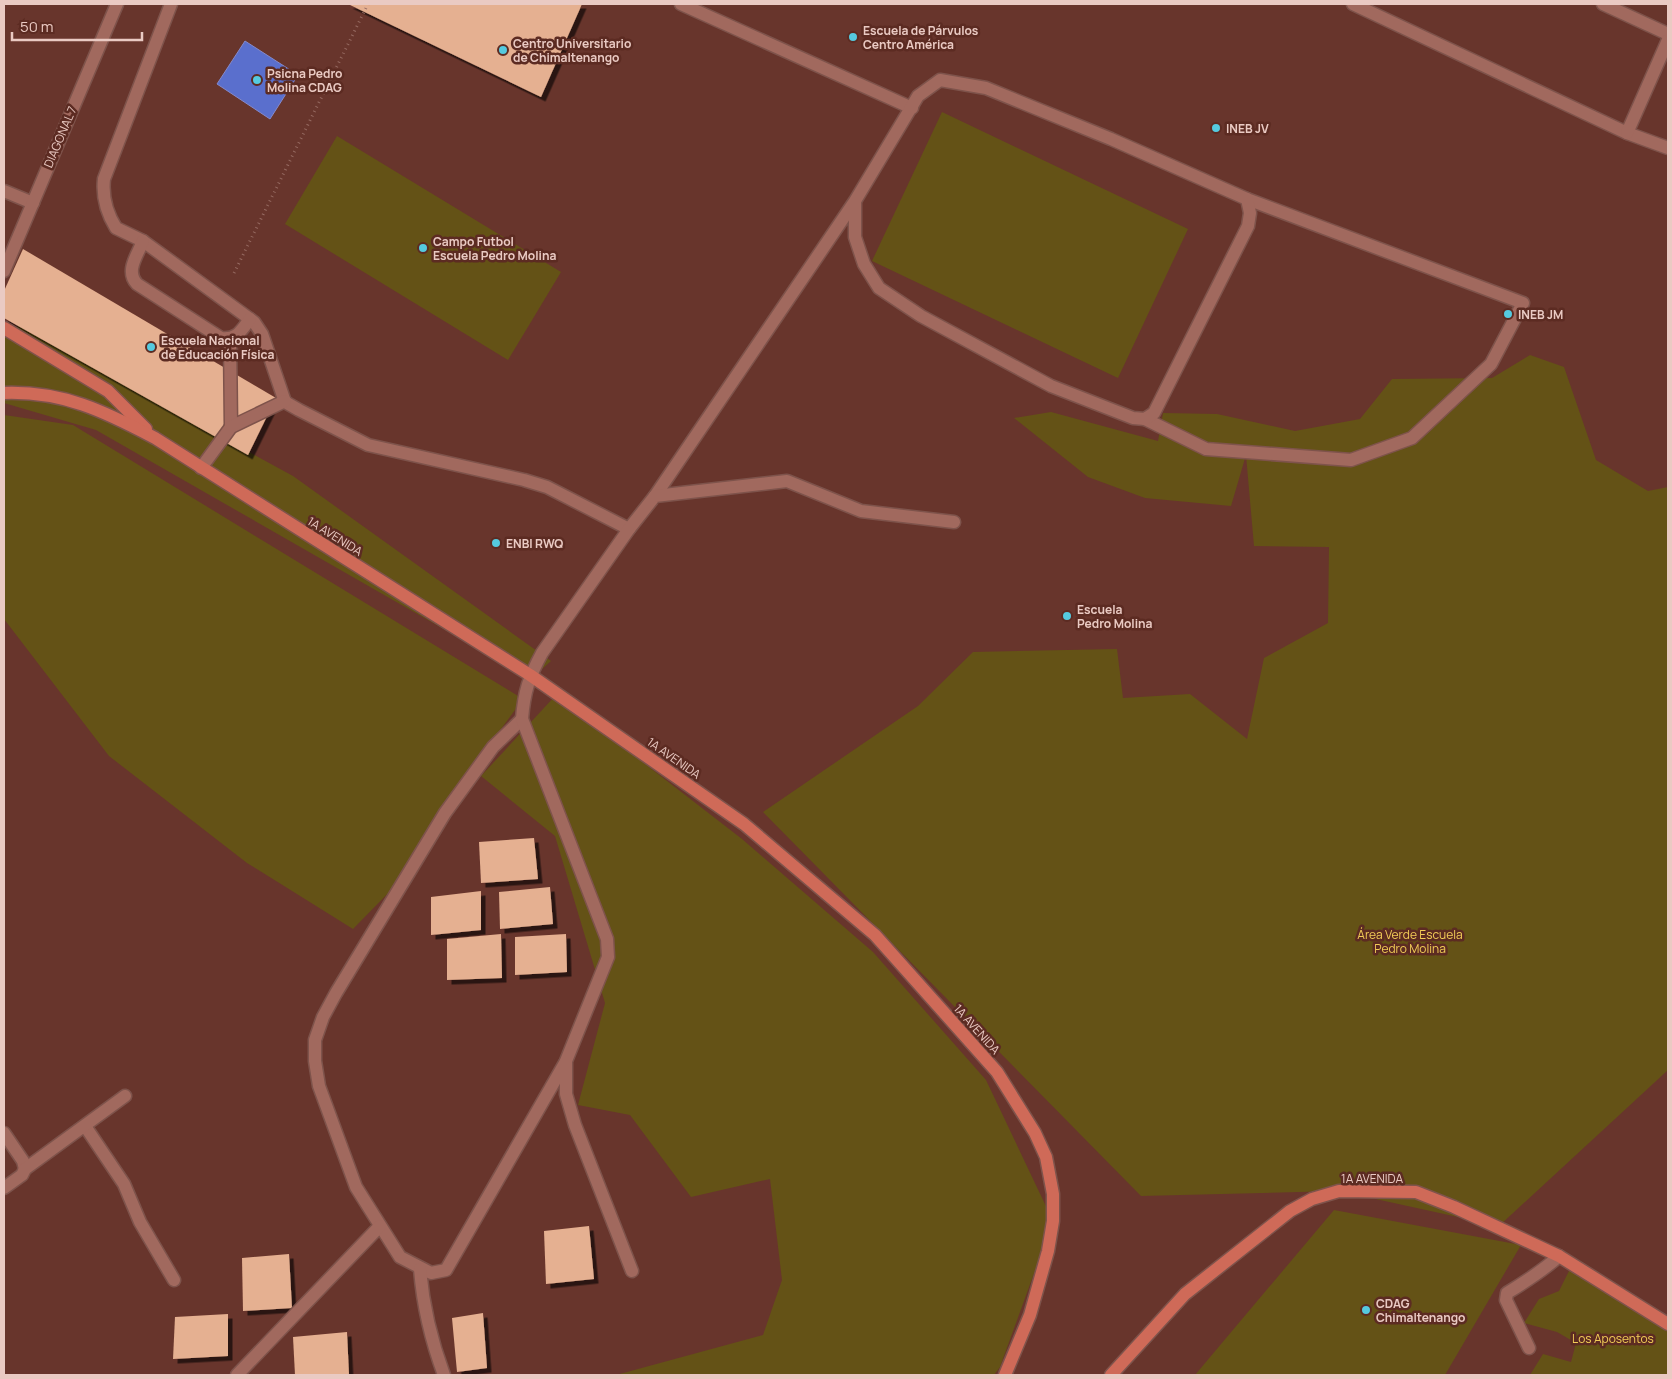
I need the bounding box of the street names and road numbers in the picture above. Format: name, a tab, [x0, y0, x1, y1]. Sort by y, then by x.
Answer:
street label: DIAGONAL 7	[39, 104, 81, 170]
street label: 1A AVENIDA	[304, 512, 366, 560]
street label: 1A AVENIDA	[644, 733, 705, 783]
street label: 1A AVENIDA	[950, 1000, 1004, 1058]
street label: 1A AVENIDA	[1341, 1170, 1403, 1187]

